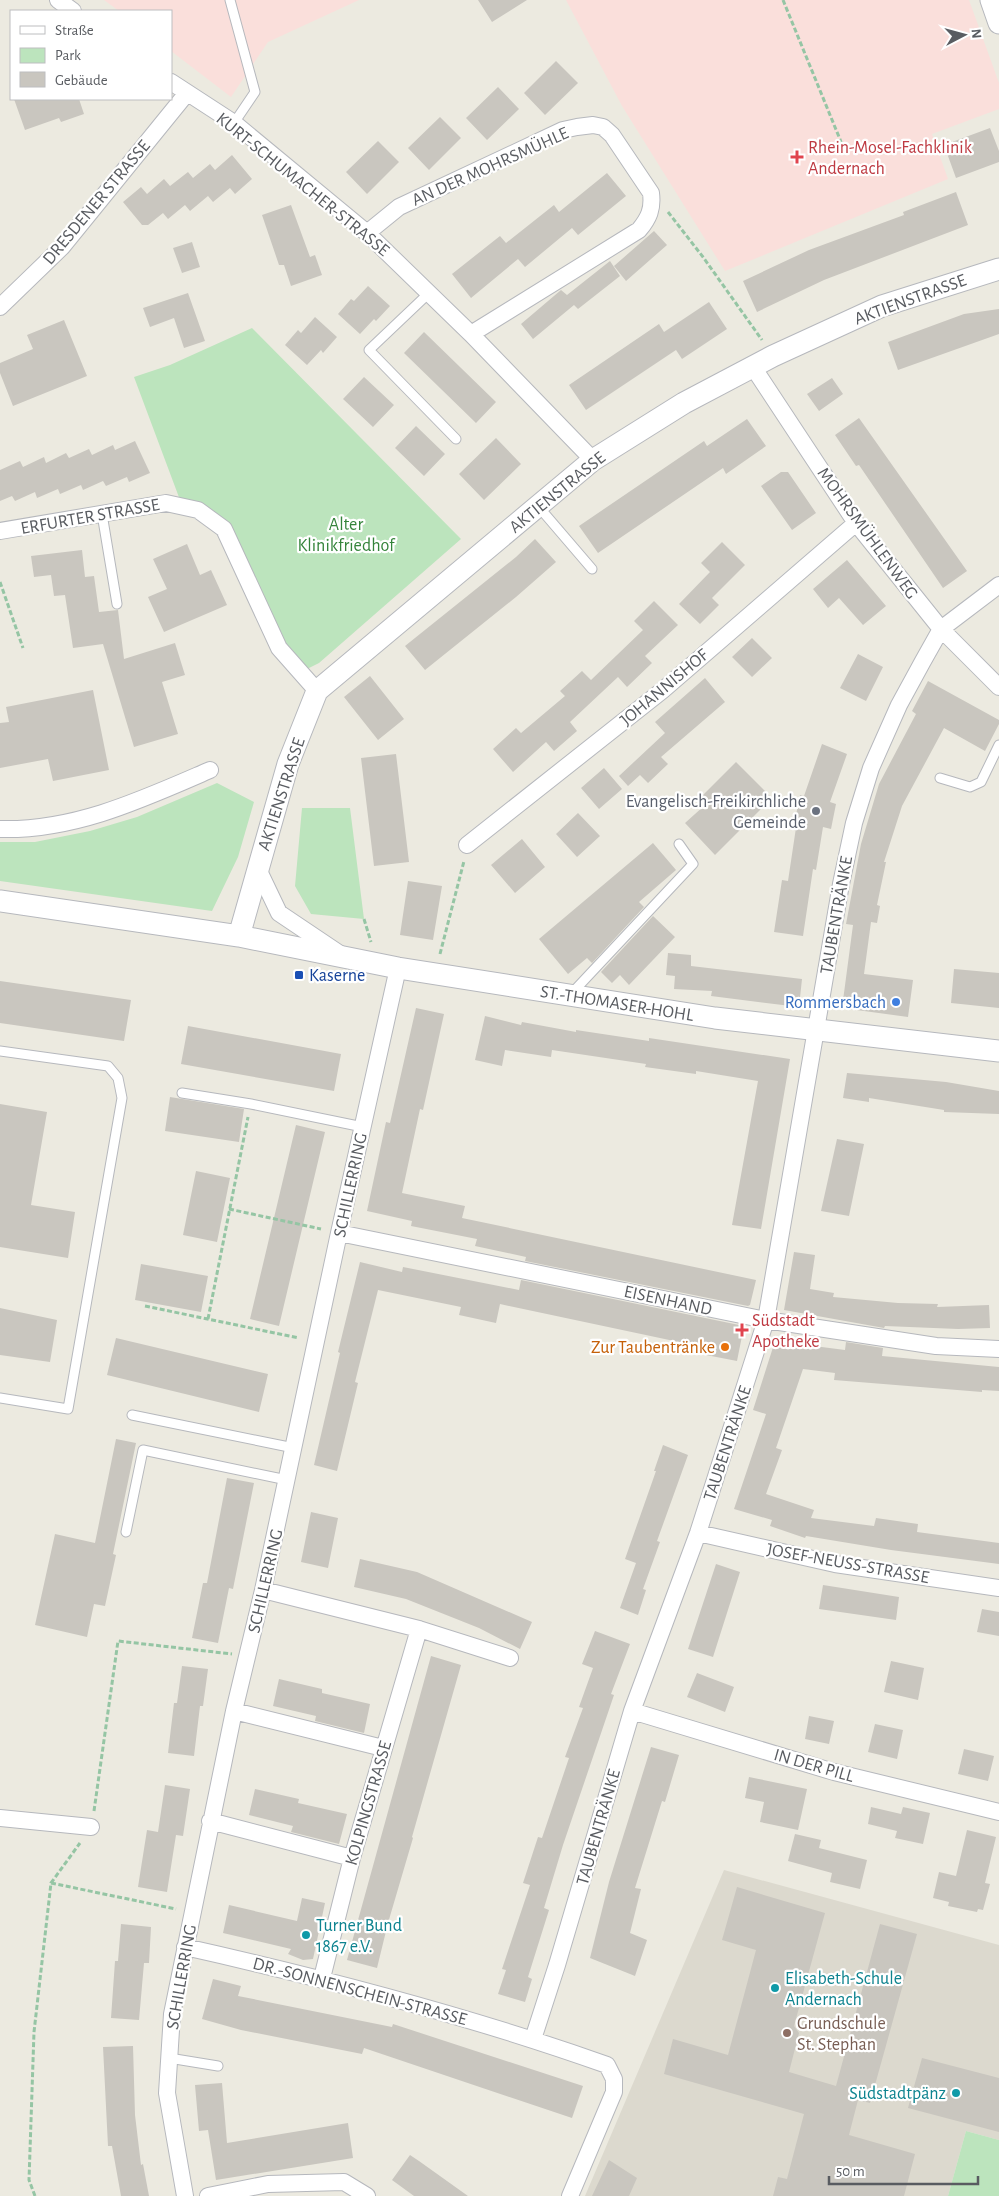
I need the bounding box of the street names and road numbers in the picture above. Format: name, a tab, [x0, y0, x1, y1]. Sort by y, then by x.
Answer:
street label: KURT-SCHUMACHER-STRASSE	[212, 109, 393, 260]
street label: AN DER MOHRSMÜHLE	[409, 122, 572, 210]
street label: DRESDENER STRASSE	[40, 137, 154, 268]
street label: AKTIENSTRASSE	[852, 271, 969, 329]
street label: AKTIENSTRASSE	[506, 449, 609, 537]
street label: MOHRSMÜHLENWEG	[814, 463, 922, 603]
street label: ERFURTER STRASSE	[19, 496, 161, 538]
street label: JOHANNISHOF	[617, 646, 712, 730]
street label: AKTIENSTRASSE	[255, 735, 309, 853]
street label: TAUBENTRÄNKE	[816, 854, 856, 976]
street label: ST.-THOMASER-HOHL	[539, 983, 695, 1025]
street label: SCHILLERRING	[331, 1131, 371, 1239]
street label: EISENHAND	[622, 1283, 713, 1319]
street label: TAUBENTRÄNKE	[699, 1383, 755, 1503]
street label: SCHILLERRING	[245, 1527, 287, 1635]
street label: JOSEF-NEUSS-STRASSE	[765, 1541, 931, 1587]
street label: KOLPINGSTRASSE	[343, 1739, 395, 1867]
street label: IN DER PILL	[772, 1746, 856, 1786]
street label: TAUBENTRÄNKE	[572, 1766, 624, 1887]
street label: SCHILLERRING	[164, 1923, 200, 2031]
street label: DR.-SONNENSCHEIN-STRASSE	[251, 1955, 469, 2029]

